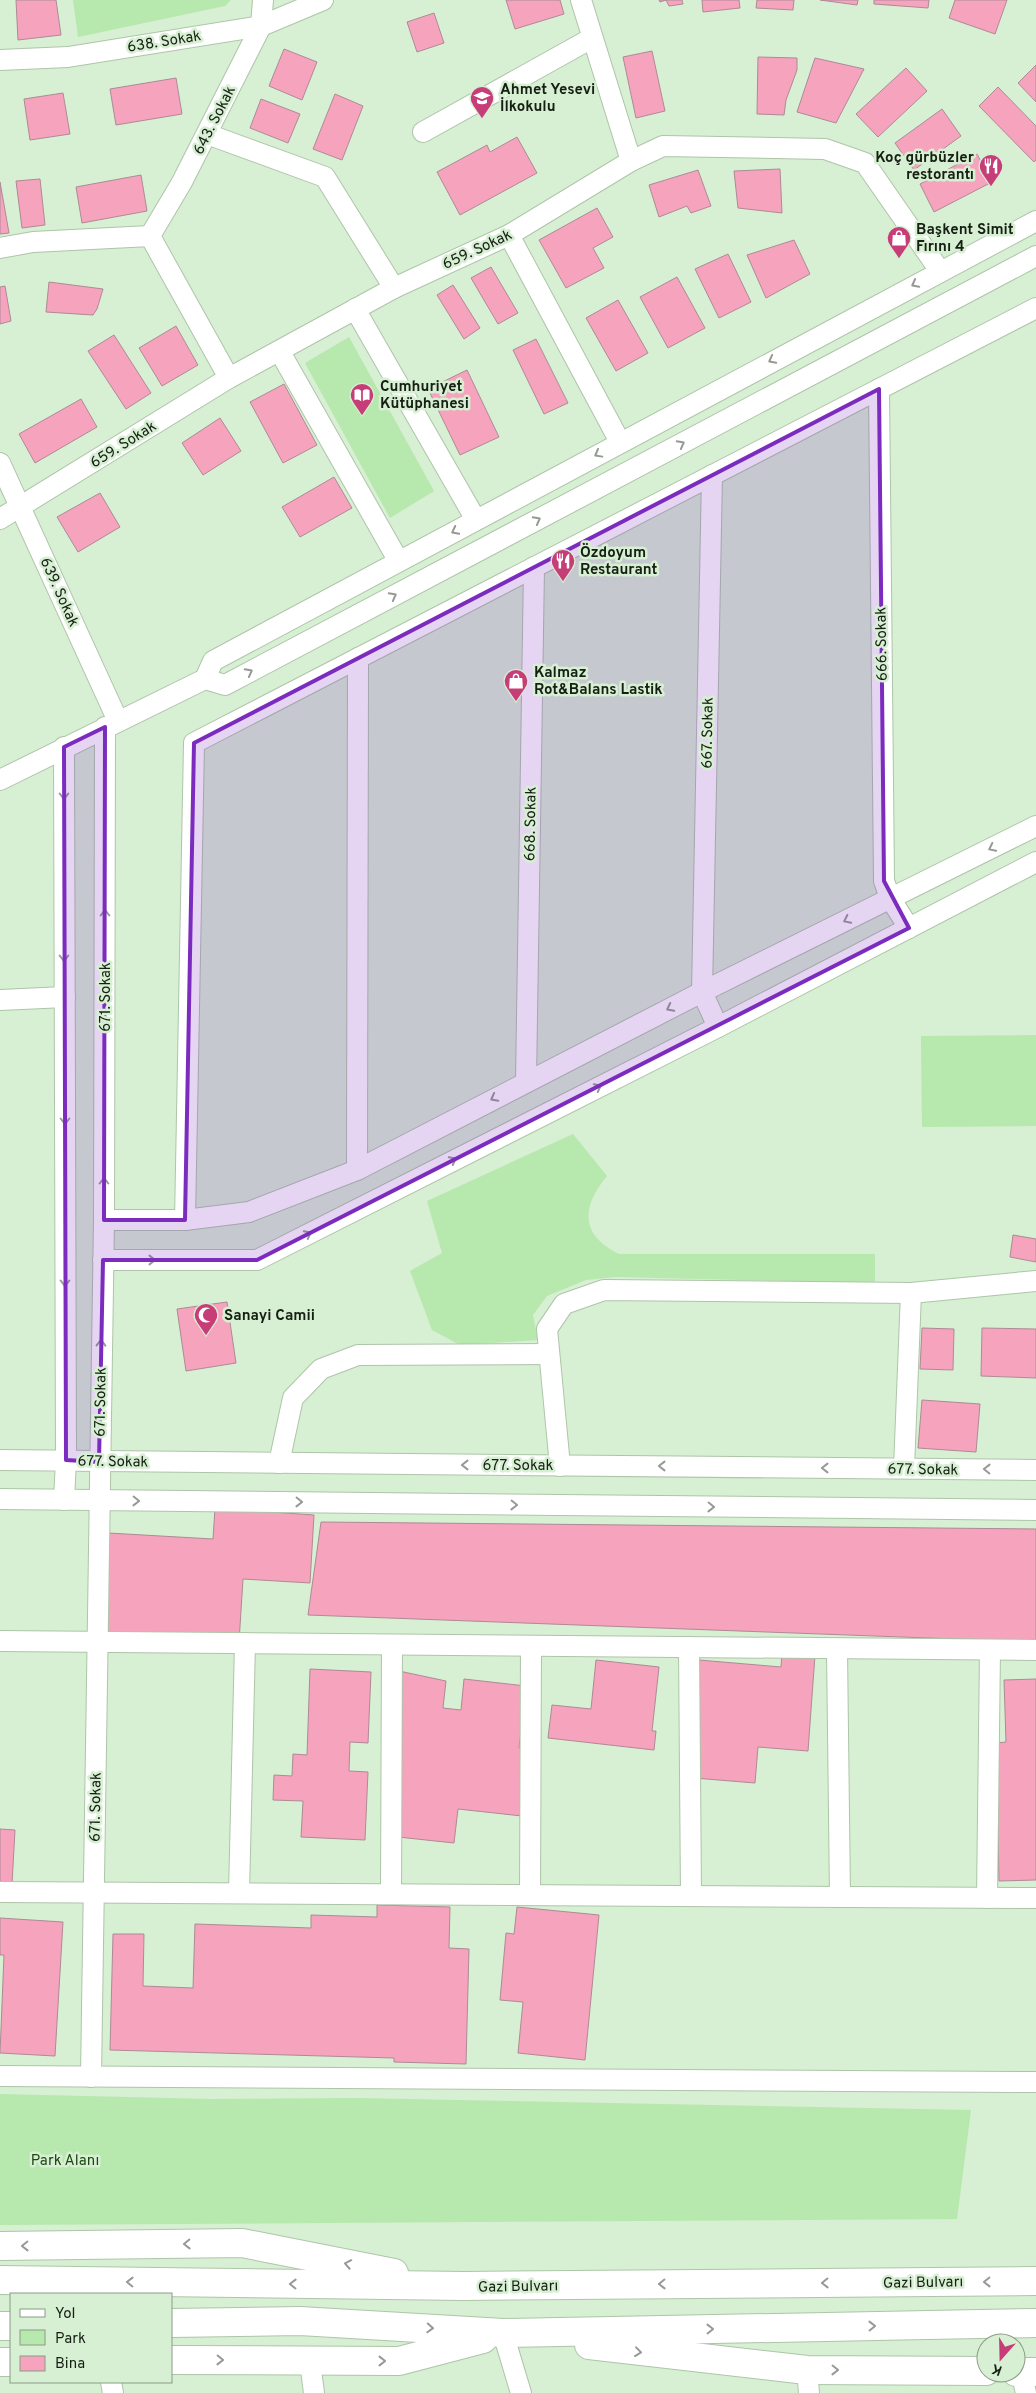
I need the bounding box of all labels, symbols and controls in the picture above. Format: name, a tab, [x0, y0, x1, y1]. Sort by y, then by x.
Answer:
street label: 638. Sokak	[126, 27, 203, 58]
place label: Ahmet Yesevi İlkokulu	[500, 81, 595, 117]
street label: 643. Sokak	[190, 83, 241, 158]
school or university icon: Ahmet Yesevi İlkokulu	[469, 85, 495, 119]
place label: Koç gürbüzler restorantı	[875, 149, 975, 185]
restaurant icon: Koç gürbüzler restorantı	[978, 153, 1004, 187]
place label: Başkent Simit Fırını 4	[916, 221, 1014, 257]
shop icon: Başkent Simit Fırını 4	[886, 225, 912, 259]
street label: 659. Sokak	[440, 226, 515, 275]
one-way arrow	[912, 278, 921, 288]
one-way arrow	[768, 354, 777, 364]
place label: Cumhuriyet Kütüphanesi	[380, 378, 469, 414]
library icon: Cumhuriyet Kütüphanesi	[349, 382, 375, 416]
street label: 659. Sokak	[87, 417, 160, 473]
one-way arrow	[675, 440, 684, 450]
one-way arrow	[594, 448, 603, 458]
one-way arrow	[532, 516, 541, 526]
one-way arrow	[451, 525, 460, 535]
place label: Özdoyum Restaurant	[580, 542, 657, 580]
restaurant icon: Özdoyum Restaurant	[550, 548, 576, 582]
street label: 639. Sokak	[35, 555, 82, 630]
one-way arrow	[388, 592, 397, 602]
street label: 666. Sokak	[872, 607, 893, 681]
place label: Kalmaz Rot&Balans Lastik	[534, 664, 663, 700]
one-way arrow	[244, 668, 253, 678]
shop icon: Kalmaz Rot&Balans Lastik	[503, 668, 529, 702]
street label: 667. Sokak	[698, 697, 719, 769]
street label: 668. Sokak	[521, 787, 542, 861]
one-way arrow	[59, 792, 69, 800]
one-way arrow	[988, 841, 997, 852]
one-way arrow	[100, 909, 110, 916]
one-way arrow	[843, 914, 852, 924]
one-way arrow	[59, 954, 69, 962]
street label: 671. Sokak	[97, 962, 116, 1032]
one-way arrow	[666, 1002, 675, 1012]
one-way arrow	[593, 1083, 602, 1094]
one-way arrow	[490, 1092, 499, 1102]
one-way arrow	[60, 1117, 70, 1125]
one-way arrow	[448, 1156, 457, 1166]
one-way arrow	[99, 1176, 109, 1184]
one-way arrow	[303, 1230, 312, 1240]
one-way arrow	[148, 1255, 156, 1265]
one-way arrow	[60, 1280, 70, 1287]
mosque icon: Sanayi Camii	[193, 1302, 219, 1336]
place label: Sanayi Camii	[224, 1307, 315, 1326]
one-way arrow	[96, 1339, 107, 1347]
street label: 671. Sokak	[91, 1367, 112, 1437]
street label: 677. Sokak	[77, 1452, 149, 1473]
street label: 677. Sokak	[483, 1457, 553, 1476]
one-way arrow	[461, 1460, 468, 1470]
street label: 677. Sokak	[887, 1460, 959, 1481]
one-way arrow	[658, 1461, 666, 1472]
one-way arrow	[821, 1463, 828, 1473]
one-way arrow	[983, 1464, 991, 1474]
one-way arrow	[132, 1495, 140, 1506]
one-way arrow	[295, 1497, 303, 1507]
one-way arrow	[510, 1500, 518, 1510]
one-way arrow	[708, 1502, 715, 1512]
street label: 671. Sokak	[86, 1772, 107, 1842]
park label: Park Alanı	[31, 2152, 99, 2171]
one-way arrow	[183, 2239, 190, 2249]
one-way arrow	[20, 2241, 28, 2251]
one-way arrow	[343, 2259, 352, 2269]
street label: Gazi Bulvarı	[883, 2273, 963, 2294]
one-way arrow	[983, 2276, 991, 2287]
one-way arrow	[126, 2277, 134, 2287]
street label: Gazi Bulvarı	[478, 2277, 558, 2298]
one-way arrow	[821, 2278, 828, 2288]
one-way arrow	[289, 2279, 296, 2289]
one-way arrow	[658, 2279, 666, 2289]
legend	[10, 2293, 172, 2383]
text: Yol	[55, 2305, 76, 2324]
one-way arrow	[868, 2321, 876, 2331]
one-way arrow	[426, 2323, 434, 2334]
one-way arrow	[706, 2324, 714, 2334]
text: Park	[55, 2330, 86, 2349]
north arrow	[976, 2333, 1026, 2383]
one-way arrow	[635, 2346, 643, 2357]
text: Bina	[55, 2355, 85, 2374]
one-way arrow	[216, 2355, 224, 2365]
one-way arrow	[379, 2356, 387, 2367]
text: K	[989, 2359, 1005, 2378]
one-way arrow	[832, 2365, 839, 2375]

